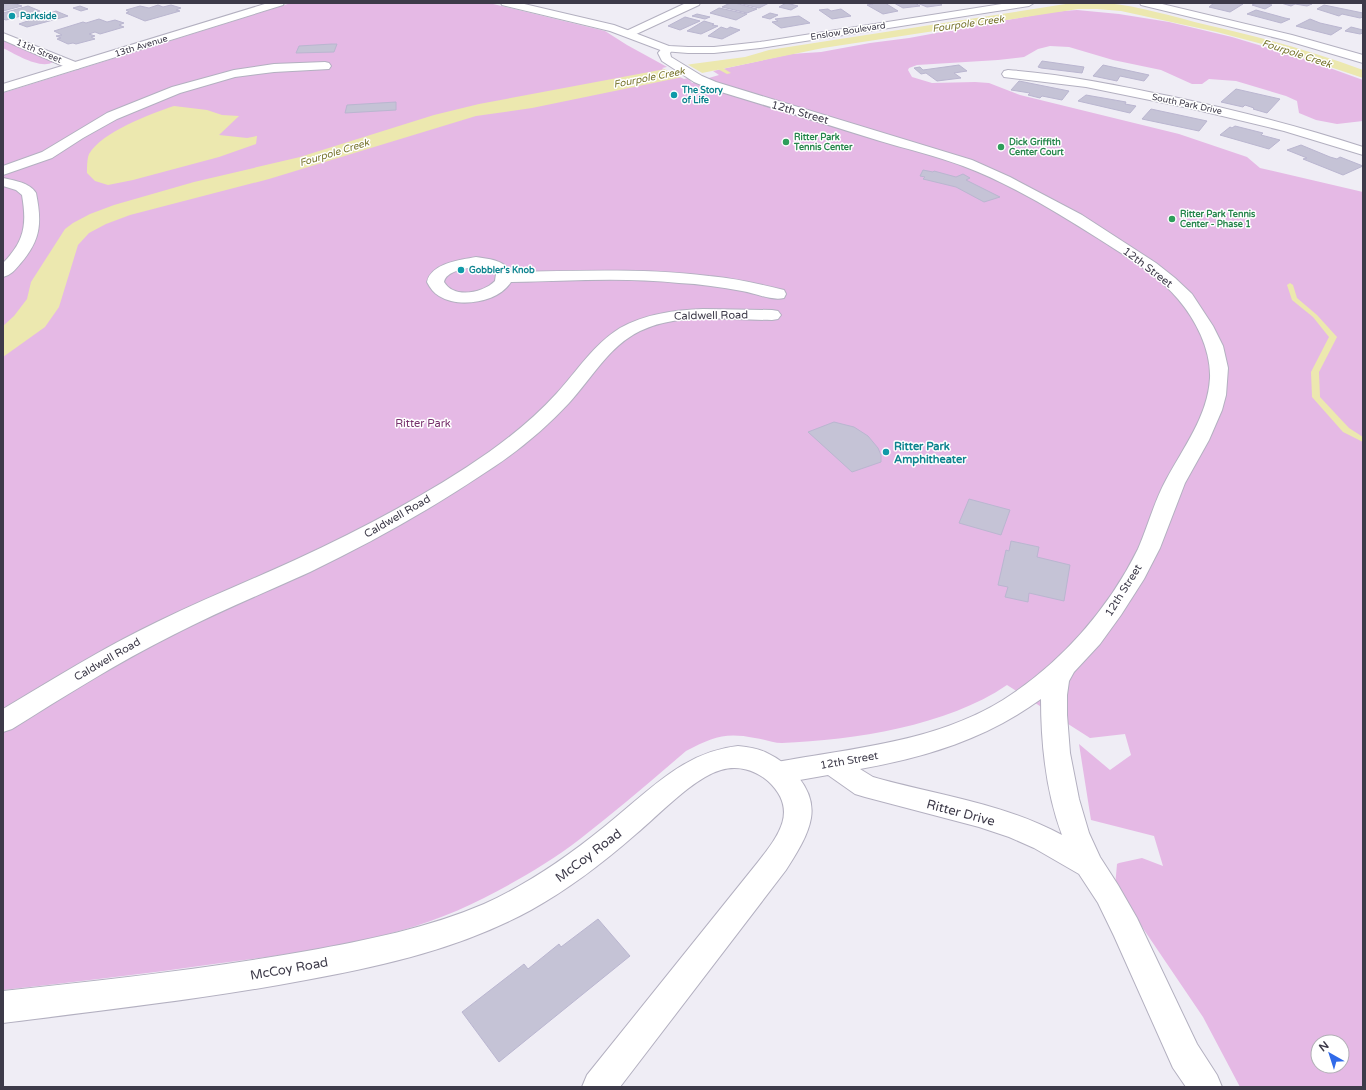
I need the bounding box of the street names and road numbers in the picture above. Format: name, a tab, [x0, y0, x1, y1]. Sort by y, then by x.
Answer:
street label: Enslow Boulevard	[810, 20, 886, 43]
street label: 13th Avenue	[113, 33, 169, 60]
street label: 11th Street	[14, 37, 64, 66]
street label: South Park Drive	[1151, 92, 1223, 117]
street label: 12th Street	[770, 98, 830, 127]
street label: 12th Street	[1120, 244, 1175, 290]
street label: Caldwell Road	[674, 308, 748, 323]
street label: Caldwell Road	[362, 492, 433, 541]
street label: 12th Street	[1102, 562, 1145, 619]
street label: Caldwell Road	[72, 635, 143, 684]
street label: 12th Street	[819, 749, 879, 772]
street label: Ritter Drive	[925, 796, 997, 830]
street label: McCoy Road	[552, 826, 625, 886]
street label: McCoy Road	[249, 954, 329, 984]

